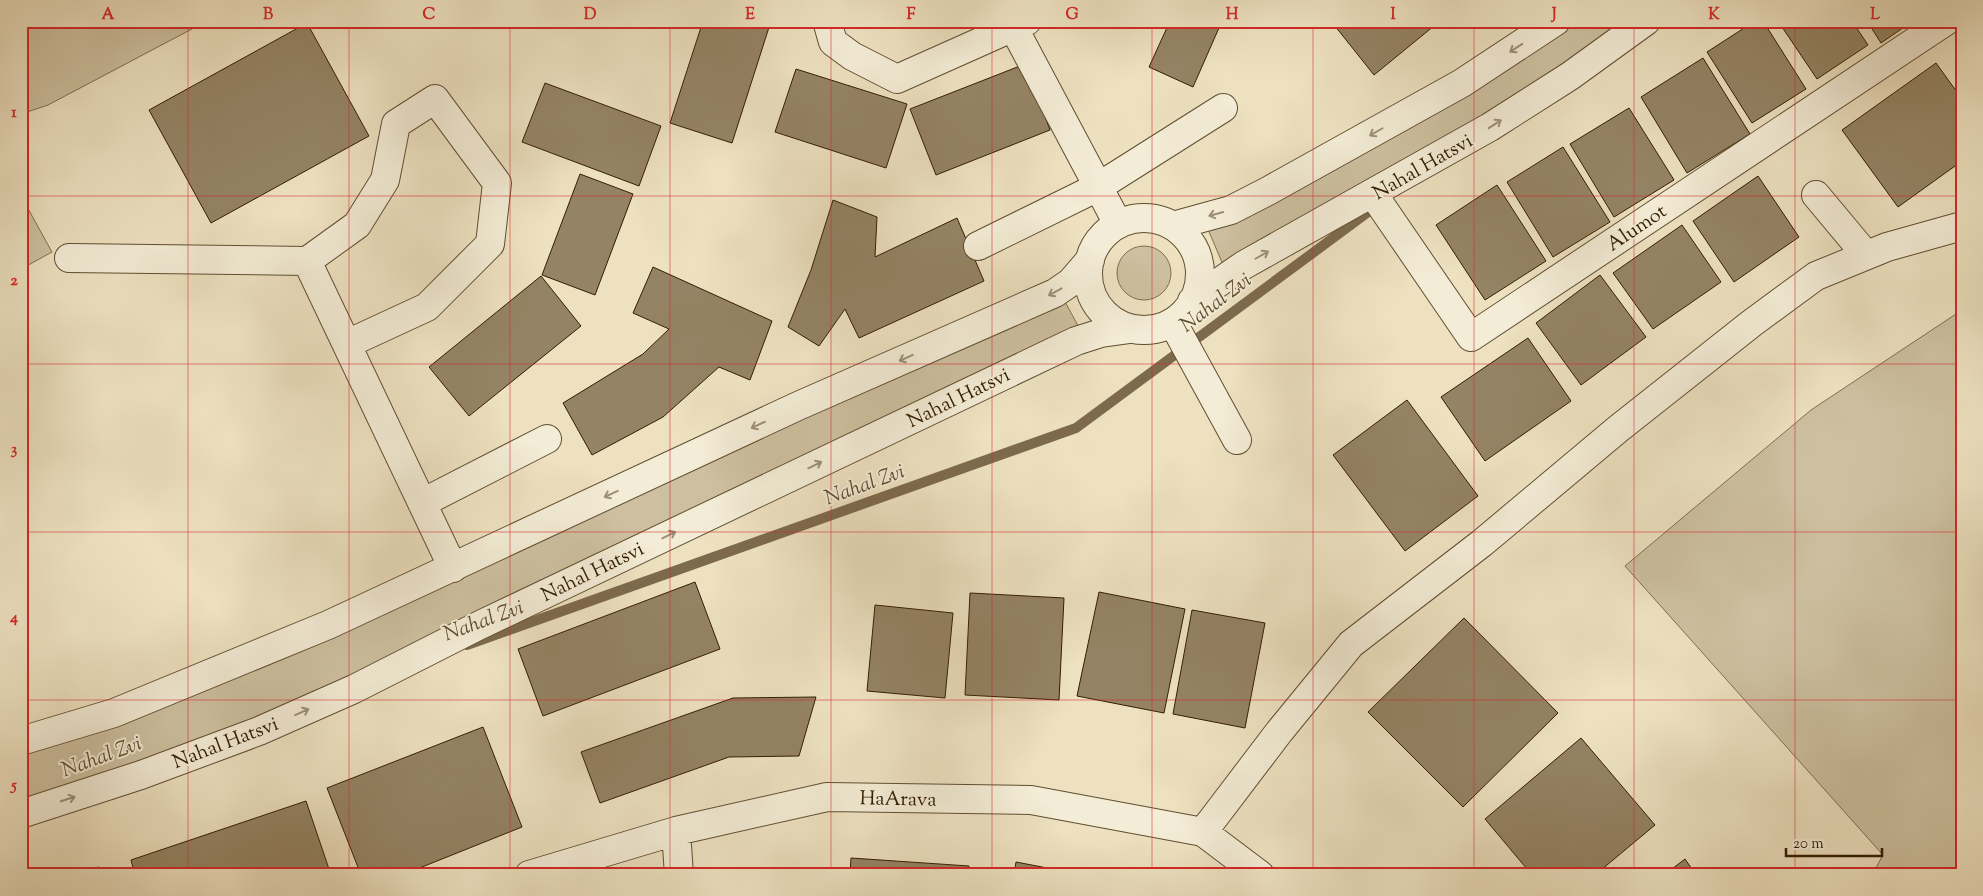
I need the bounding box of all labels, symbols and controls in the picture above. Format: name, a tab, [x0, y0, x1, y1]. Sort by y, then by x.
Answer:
text: A	[102, 4, 115, 27]
text: B	[263, 4, 273, 27]
text: C	[423, 4, 436, 27]
text: D	[584, 4, 597, 27]
text: E	[745, 4, 755, 27]
text: F	[907, 4, 916, 27]
text: G	[1065, 4, 1079, 27]
text: H	[1226, 4, 1239, 27]
text: I	[1390, 4, 1396, 27]
text: J	[1550, 4, 1557, 27]
text: K	[1708, 4, 1720, 27]
text: L	[1870, 4, 1880, 27]
one-way arrow	[1509, 44, 1523, 54]
text: 1	[11, 102, 17, 125]
one-way arrow	[1488, 118, 1502, 128]
one-way arrow	[1369, 127, 1384, 137]
street label: Nahal Hatsvi	[1368, 128, 1479, 209]
street label: Alumot	[1601, 198, 1673, 260]
one-way arrow	[1209, 209, 1225, 219]
one-way arrow	[1254, 249, 1268, 259]
water label: Nahal Zvi	[1174, 266, 1259, 341]
text: 2	[10, 270, 18, 293]
one-way arrow	[1048, 288, 1062, 298]
one-way arrow	[899, 354, 914, 364]
street label: Nahal Hatsvi	[903, 362, 1016, 437]
one-way arrow	[751, 421, 766, 430]
text: 3	[11, 439, 18, 462]
water label: Nahal Zvi	[820, 458, 909, 514]
one-way arrow	[808, 460, 823, 470]
one-way arrow	[604, 490, 619, 499]
one-way arrow	[661, 530, 676, 539]
street label: Nahal Hatsvi	[537, 536, 650, 611]
water label: Nahal Zvi	[439, 594, 528, 650]
text: 4	[9, 607, 18, 630]
one-way arrow	[294, 706, 309, 716]
street label: Nahal Hatsvi	[169, 711, 283, 778]
water label: Nahal Zvi	[57, 730, 146, 786]
text: 5	[9, 775, 17, 798]
street label: HaArava	[859, 785, 937, 816]
one-way arrow	[59, 794, 75, 803]
scale bar	[1786, 826, 1882, 858]
text: 20 m	[1793, 834, 1824, 855]

